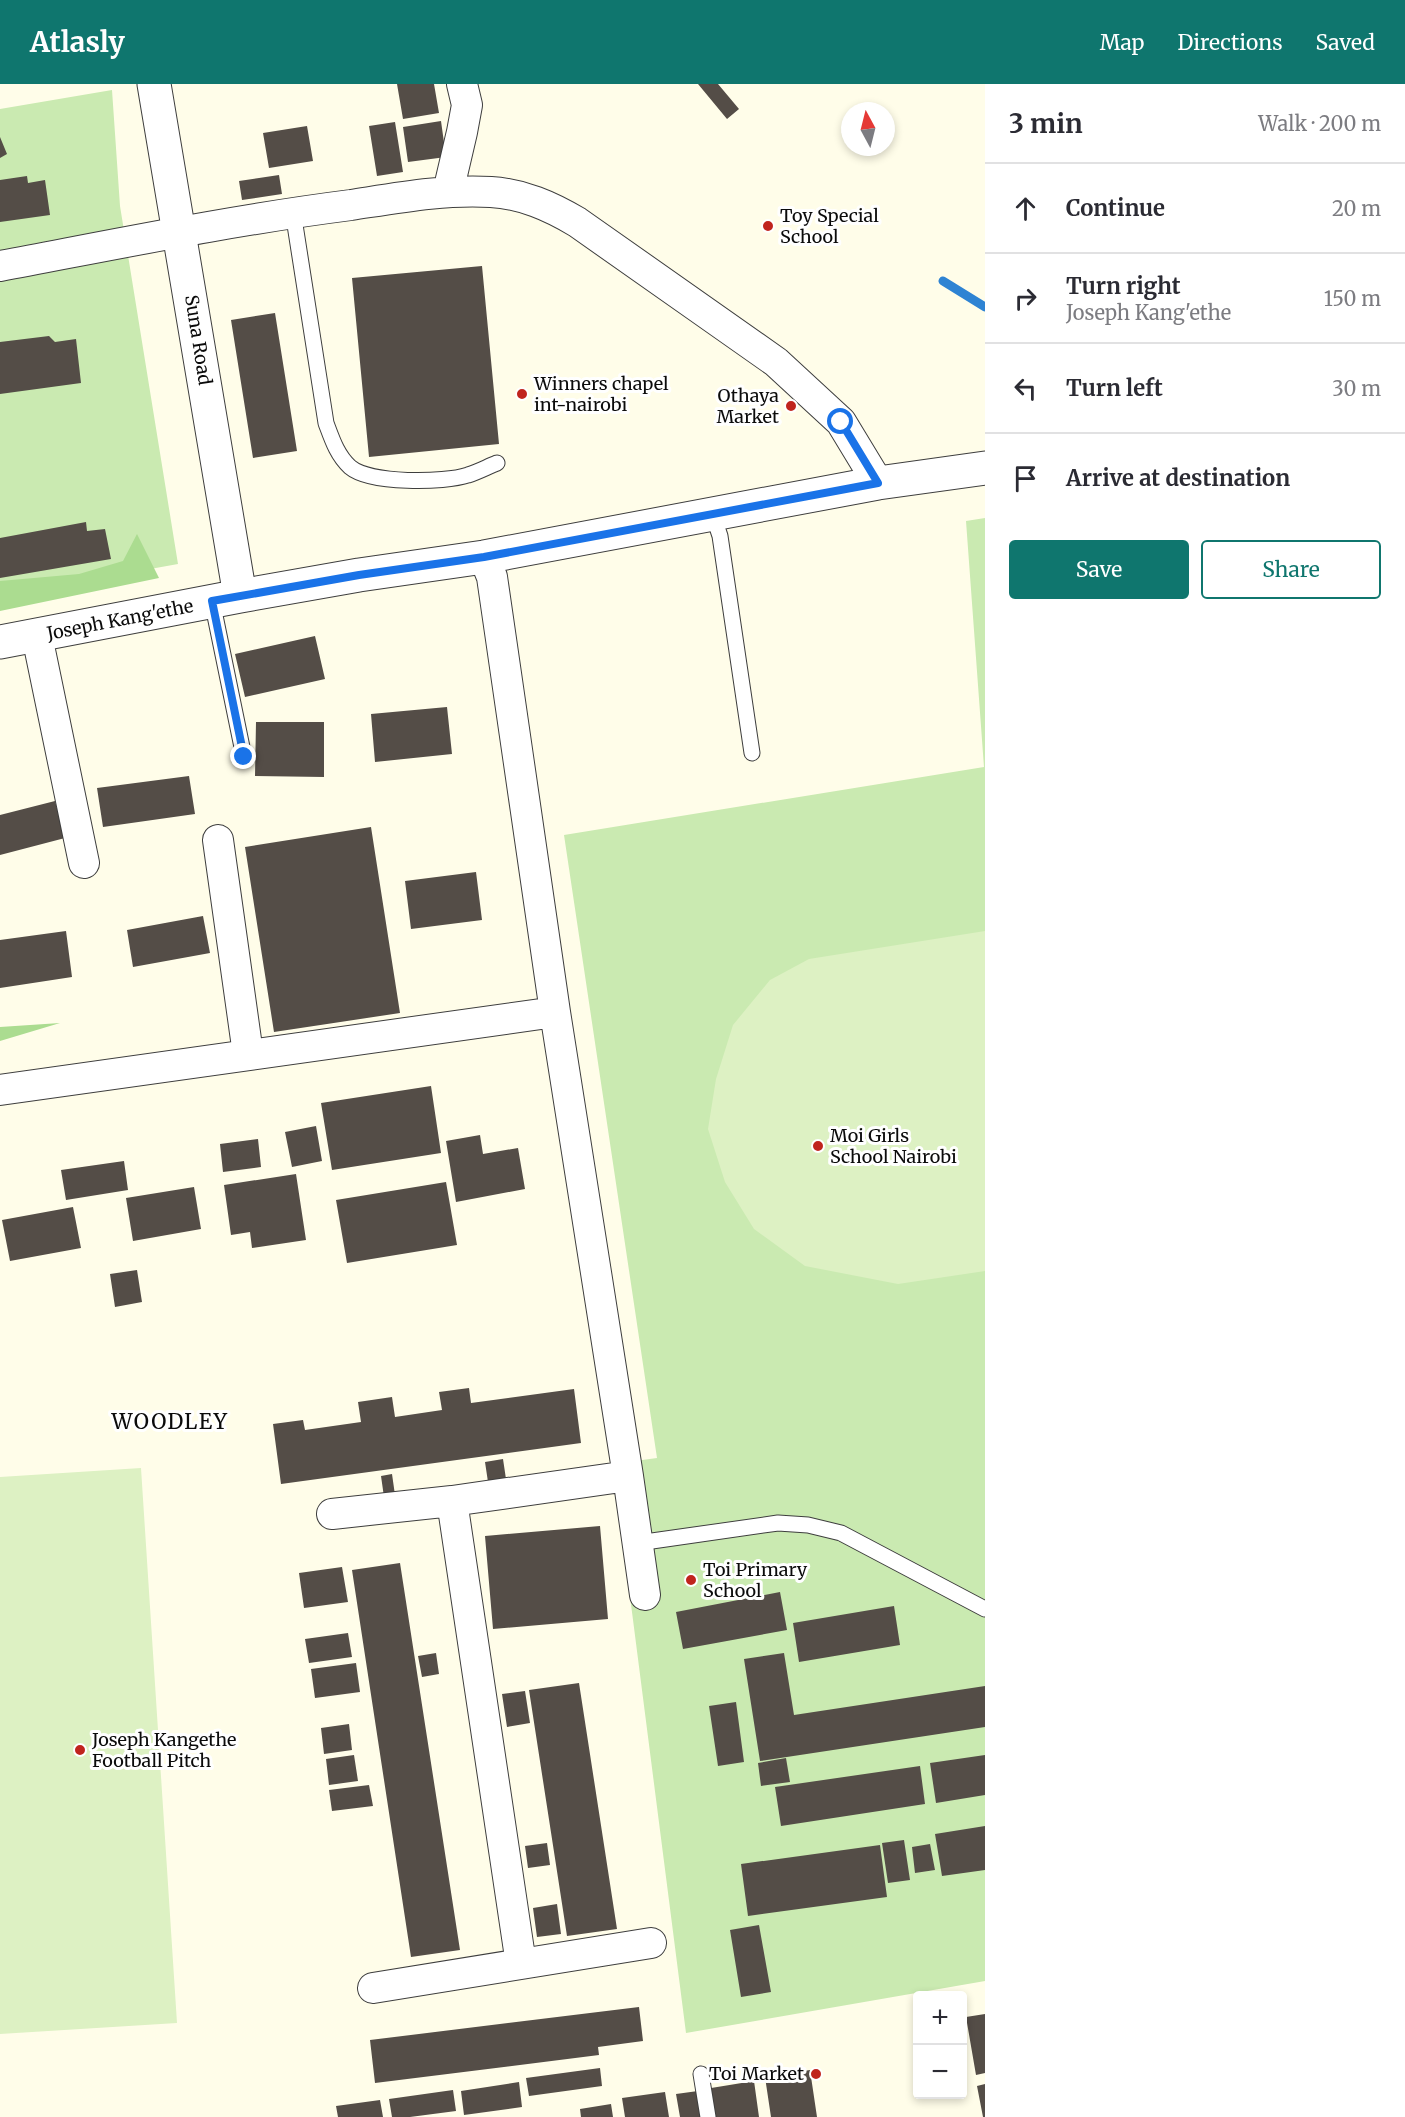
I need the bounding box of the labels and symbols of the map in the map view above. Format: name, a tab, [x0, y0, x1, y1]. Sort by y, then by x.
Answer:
north arrow	[841, 102, 895, 156]
place label: Toy Special School	[780, 204, 879, 248]
marker: Toy Special School	[761, 219, 775, 233]
street label: Suna Road	[180, 293, 217, 387]
place label: Winners chapel int-nairobi	[533, 372, 669, 416]
place label: Othaya Market	[716, 384, 779, 428]
marker: Winners chapel int-nairobi	[515, 387, 529, 401]
marker: Othaya Market	[784, 399, 798, 413]
route start	[827, 408, 853, 434]
street label: Joseph Kang'ethe	[44, 594, 195, 645]
route end	[230, 743, 256, 769]
place label: Moi Girls School Nairobi	[830, 1124, 957, 1168]
marker: Moi Girls School Nairobi	[811, 1139, 825, 1153]
district label: WOODLEY	[111, 1408, 229, 1435]
place label: Toi Primary School	[703, 1558, 808, 1602]
marker: Toi Primary School	[684, 1573, 698, 1587]
place label: Joseph Kangethe Football Pitch	[91, 1728, 237, 1772]
marker: Joseph Kangethe Football Pitch	[73, 1743, 87, 1757]
place label: Toi Market	[709, 2062, 804, 2085]
marker: Toi Market	[809, 2067, 823, 2081]

